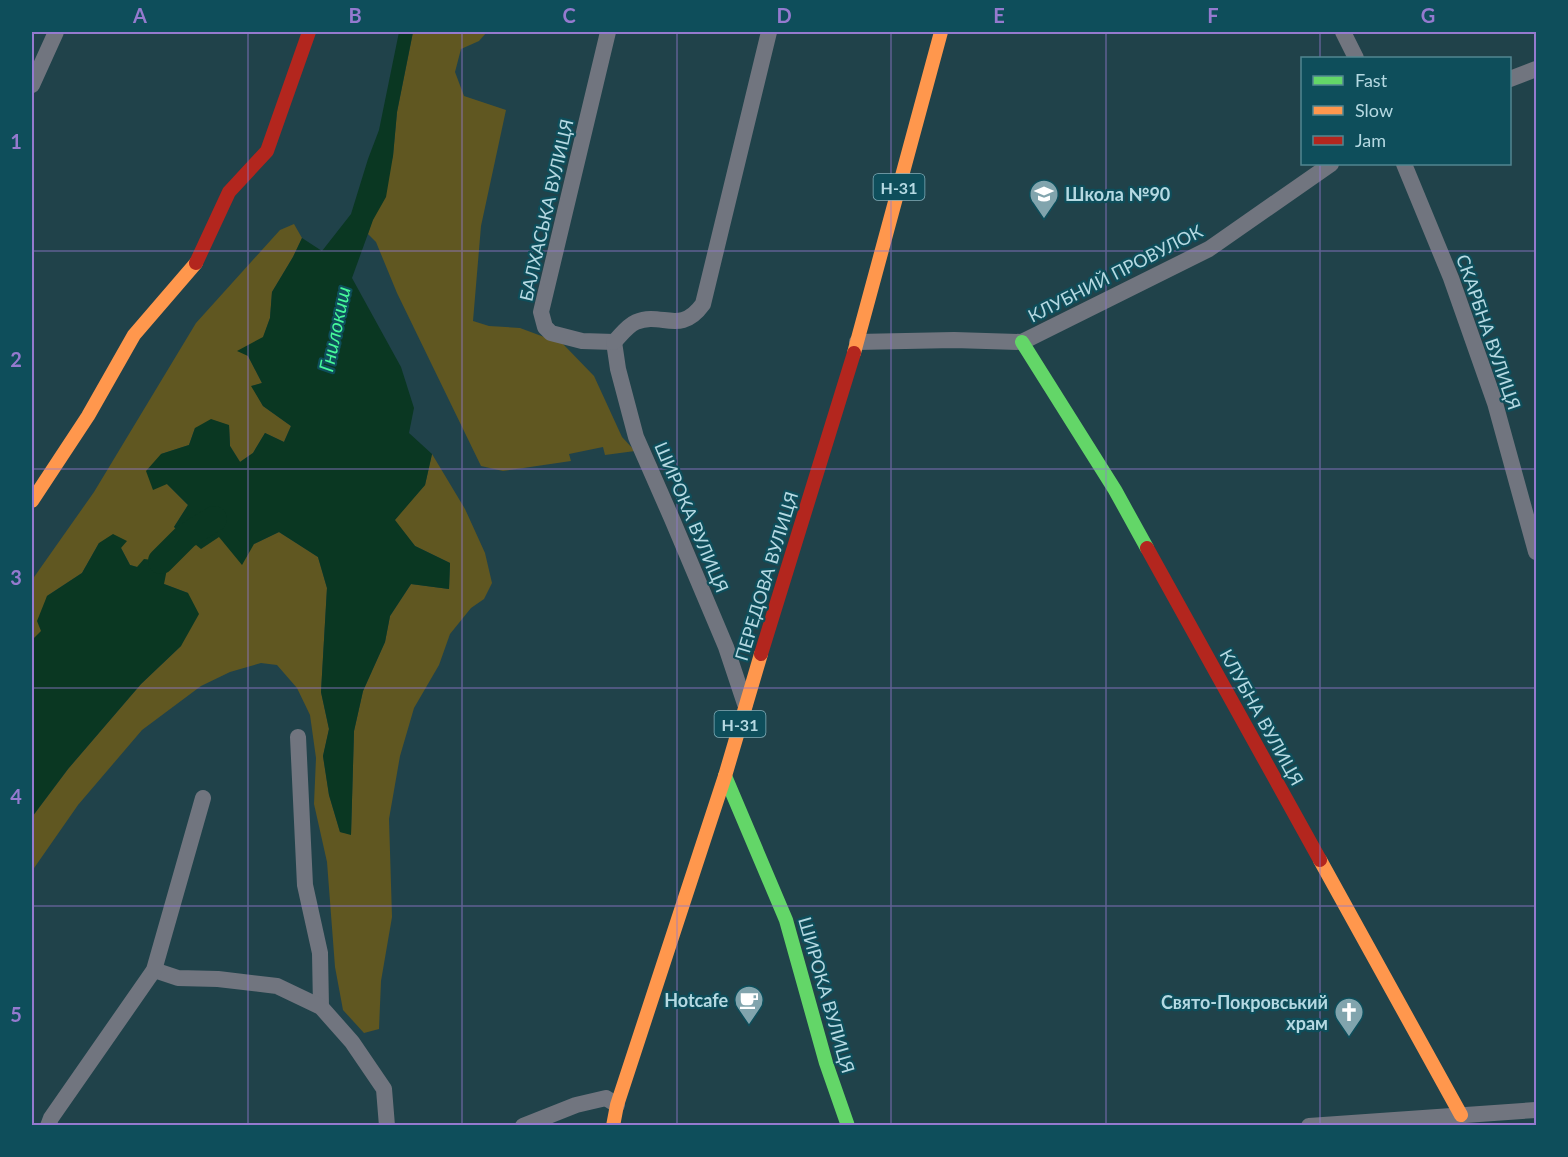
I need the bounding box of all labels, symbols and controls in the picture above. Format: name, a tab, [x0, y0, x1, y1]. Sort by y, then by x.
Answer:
text: A	[132, 3, 147, 27]
text: B	[348, 3, 362, 27]
text: C	[562, 3, 576, 27]
text: D	[776, 3, 792, 27]
text: E	[993, 3, 1005, 27]
text: F	[1207, 3, 1219, 27]
text: G	[1421, 3, 1435, 27]
legend	[1301, 57, 1511, 165]
text: Fast	[1355, 69, 1388, 91]
text: Slow	[1355, 99, 1393, 121]
street label: БАЛХАСЬКА ВУЛИЦЯ	[514, 117, 578, 303]
text: 1	[10, 129, 22, 153]
text: Jam	[1355, 129, 1386, 151]
road number: Н-31	[874, 174, 924, 200]
school or university icon: Школа №90	[1028, 178, 1060, 220]
place label: Школа №90	[1065, 183, 1170, 205]
street label: КЛУБНИЙ ПРОВУЛОК	[1024, 219, 1206, 327]
street label: СКАРБНА ВУЛИЦЯ	[1452, 251, 1526, 413]
water label: Гнилокиш	[313, 284, 355, 374]
text: 2	[10, 347, 22, 371]
street label: ШИРОКА ВУЛИЦЯ	[650, 438, 734, 596]
street label: ПЕРЕДОВА ВУЛИЦЯ	[730, 489, 802, 663]
text: 3	[10, 565, 22, 589]
street label: КЛУБНА ВУЛИЦЯ	[1215, 645, 1309, 789]
road number: Н-31	[714, 711, 766, 737]
text: 4	[10, 784, 22, 808]
street label: ШИРОКА ВУЛИЦЯ	[794, 914, 860, 1076]
cafe icon: Hotcafe	[733, 984, 765, 1026]
place label: Hotcafe	[664, 989, 728, 1011]
place label: Свято-Покровський храм	[1161, 991, 1328, 1034]
church icon: Свято-Покровський храм	[1333, 996, 1365, 1038]
text: 5	[10, 1002, 22, 1026]

